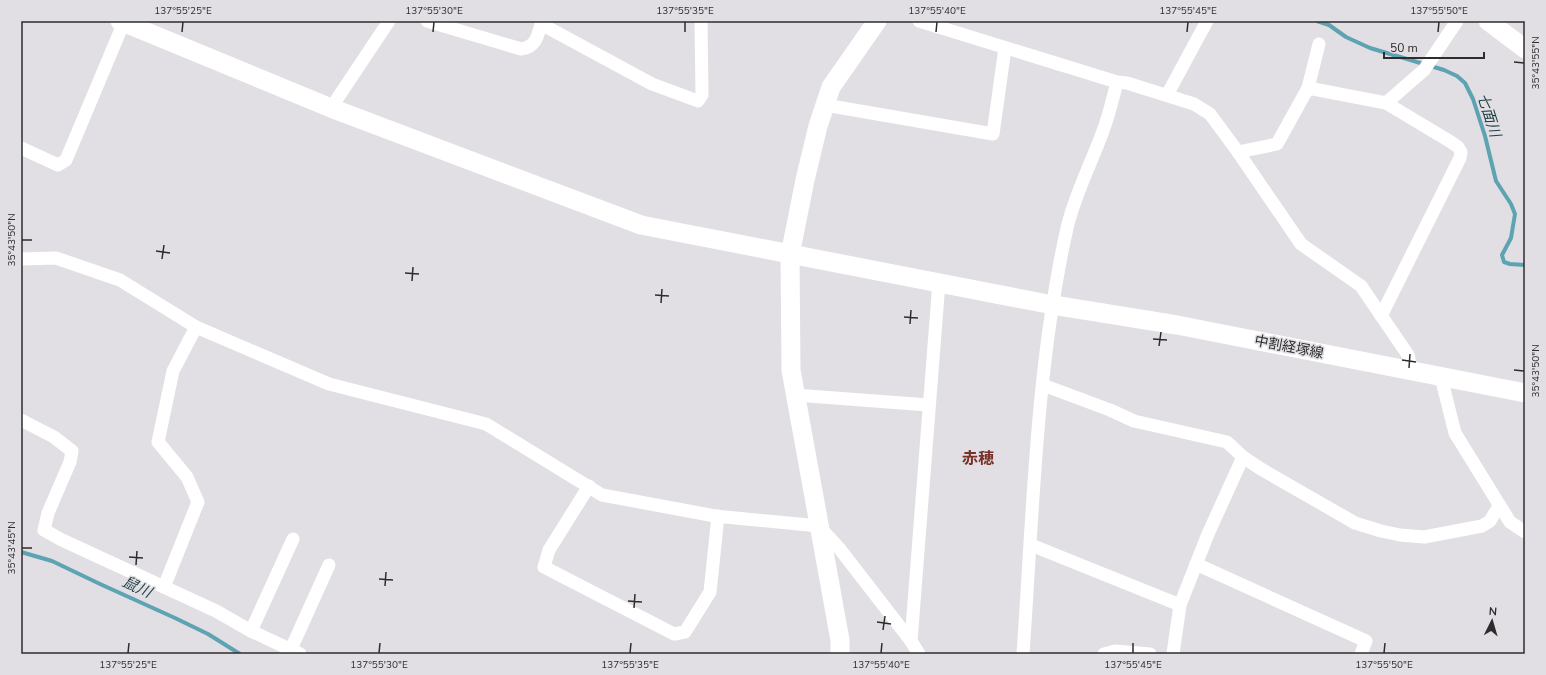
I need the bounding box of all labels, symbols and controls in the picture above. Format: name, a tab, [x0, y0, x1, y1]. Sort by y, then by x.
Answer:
text: 137°55'25"E	[154, 4, 212, 18]
text: 137°55'30"E	[405, 4, 463, 18]
text: 137°55'35"E	[656, 4, 714, 18]
text: 137°55'40"E	[908, 4, 966, 18]
text: 137°55'45"E	[1159, 4, 1217, 18]
text: 137°55'50"E	[1410, 4, 1468, 18]
scale bar	[1384, 34, 1484, 60]
text: 35°43'55"N	[1529, 36, 1543, 90]
text: 50 m	[1390, 40, 1418, 56]
water label: 七面川	[1473, 91, 1506, 141]
text: 35°43'50"N	[5, 213, 19, 267]
street label: 中割経塚線	[1253, 331, 1325, 363]
text: 35°43'50"N	[1529, 344, 1543, 398]
district label: 赤穂	[962, 448, 994, 470]
text: 35°43'45"N	[5, 521, 19, 575]
water label: 鼠川	[119, 572, 157, 603]
north arrow	[1472, 601, 1512, 641]
text: N	[1488, 604, 1498, 619]
text: 137°55'25"E	[99, 658, 157, 672]
text: 137°55'30"E	[350, 658, 408, 672]
text: 137°55'35"E	[601, 658, 659, 672]
text: 137°55'40"E	[852, 658, 910, 672]
text: 137°55'45"E	[1104, 658, 1162, 672]
text: 137°55'50"E	[1355, 658, 1413, 672]

